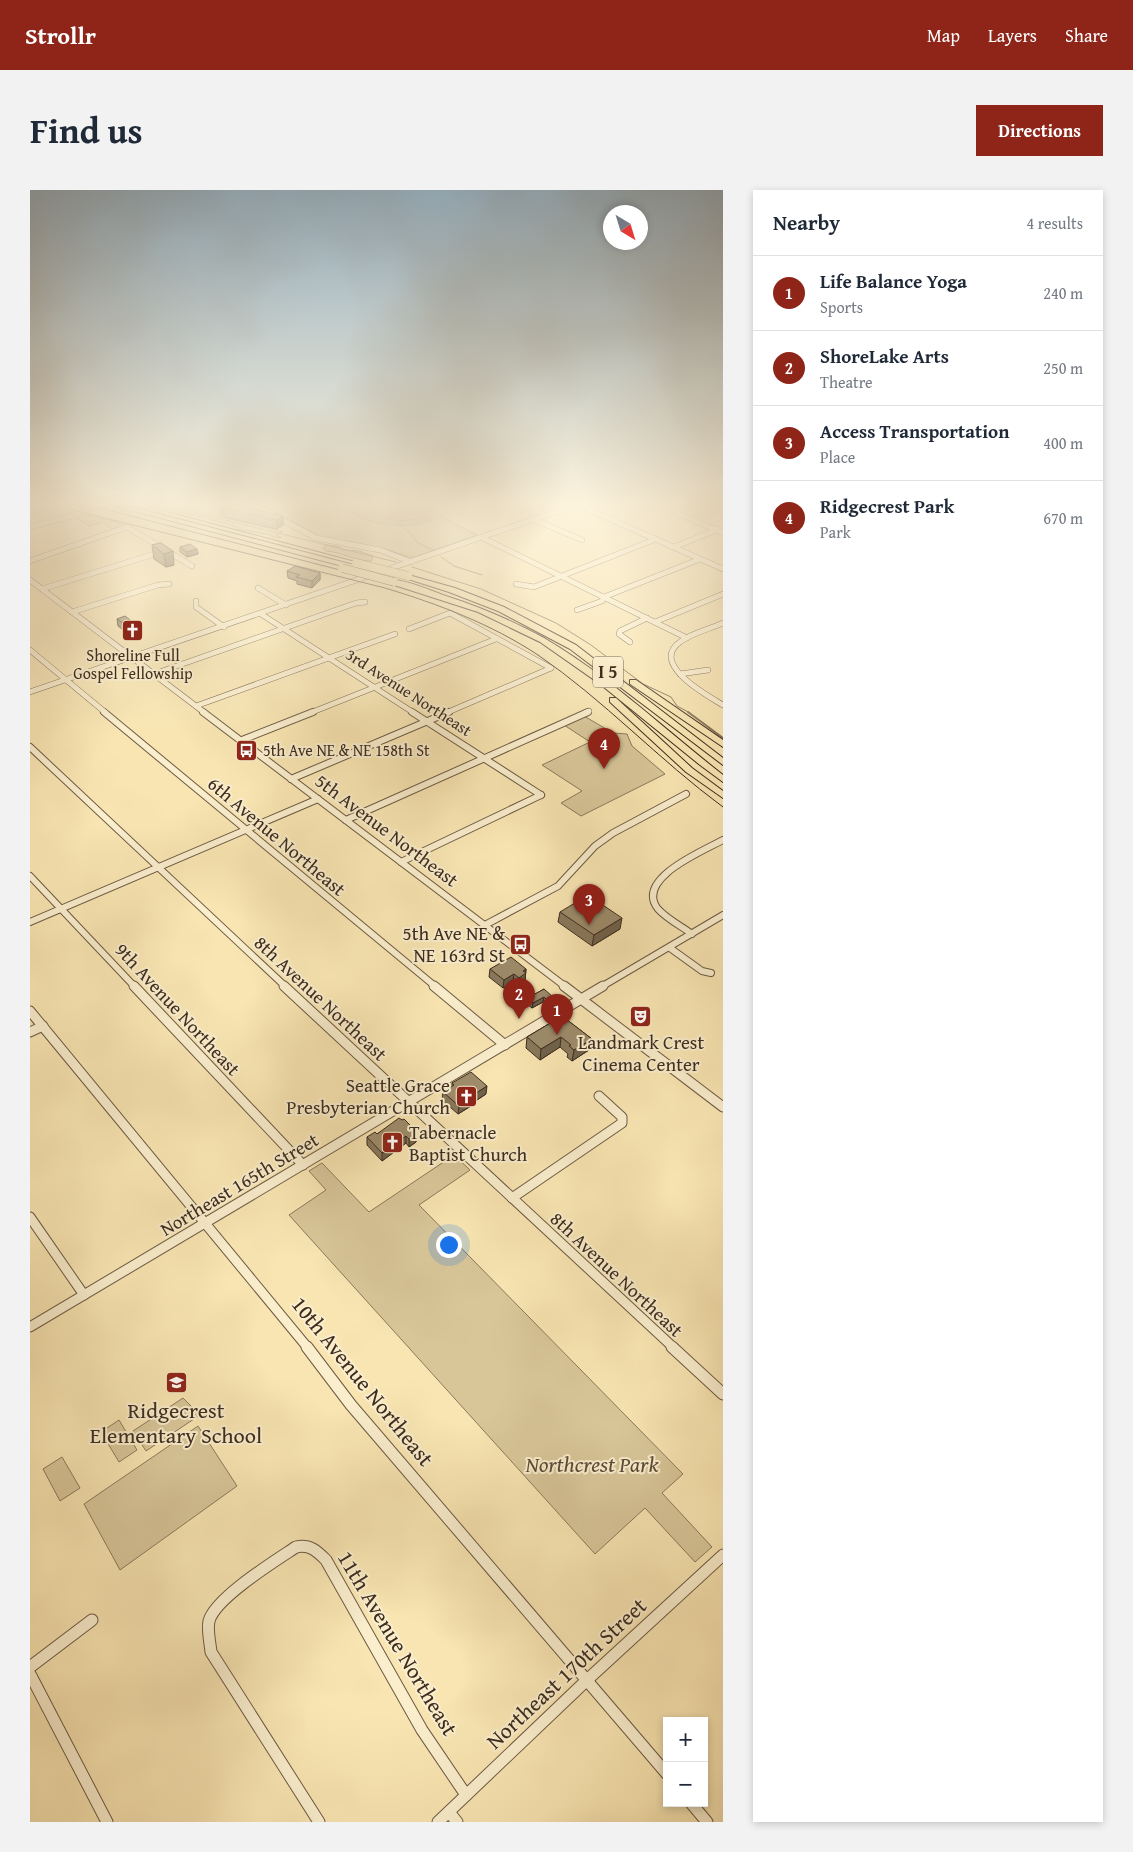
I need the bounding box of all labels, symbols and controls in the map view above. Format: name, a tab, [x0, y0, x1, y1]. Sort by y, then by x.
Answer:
text: Strollr	[25, 18, 96, 53]
text: Map	[927, 22, 960, 49]
text: Layers	[988, 22, 1037, 49]
text: Share	[1065, 22, 1108, 49]
text: Find us	[30, 105, 143, 156]
button: Directions	[976, 105, 1103, 156]
north arrow	[603, 205, 648, 250]
text: Nearby	[773, 207, 840, 238]
text: 4 results	[1026, 211, 1083, 235]
text: Life Balance Yoga	[820, 267, 967, 295]
text: 1	[785, 281, 793, 305]
text: 240 m	[1043, 281, 1083, 305]
text: Sports	[820, 295, 863, 319]
text: ShoreLake Arts	[820, 342, 949, 370]
text: 2	[785, 356, 793, 380]
text: 250 m	[1043, 356, 1083, 380]
text: Theatre	[820, 370, 873, 394]
text: Access Transportation	[820, 417, 1009, 445]
text: 3	[785, 431, 793, 455]
text: 400 m	[1043, 431, 1083, 455]
text: Place	[820, 445, 855, 469]
text: Ridgecrest Park	[820, 492, 954, 520]
text: 4	[785, 506, 793, 530]
text: 670 m	[1043, 506, 1083, 530]
text: Park	[820, 520, 851, 544]
church icon: Shoreline Full Gospel Fellowship	[121, 619, 145, 643]
street label: 3rd Avenue Northeast	[341, 642, 477, 742]
place label: Shoreline Full Gospel Fellowship	[73, 643, 193, 685]
road number: I 5	[593, 657, 623, 688]
pin: 4	[588, 728, 620, 769]
bus stop icon: 5th Ave NE & NE 158th St	[235, 738, 259, 762]
place label: 5th Ave NE & NE 158th St	[263, 738, 430, 762]
street label: 5th Avenue Northeast	[310, 767, 465, 893]
street label: 6th Avenue Northeast	[202, 770, 352, 902]
pin: 3	[573, 884, 605, 925]
place label: 5th Ave NE & NE 163rd St	[403, 919, 505, 969]
street label: 8th Avenue Northeast	[248, 929, 394, 1067]
bus stop icon: 5th Ave NE & NE 163rd St	[509, 932, 533, 956]
street label: 9th Avenue Northeast	[109, 936, 247, 1082]
pin: 2	[503, 978, 535, 1019]
pin: 1	[541, 994, 573, 1035]
theatre icon: Landmark Crest Cinema Center	[629, 1004, 653, 1028]
place label: Landmark Crest Cinema Center	[578, 1028, 704, 1078]
place label: Seattle Grace Presbyterian Church	[286, 1071, 450, 1121]
church icon: Seattle Grace Presbyterian Church	[454, 1084, 478, 1108]
place label: Tabernacle Baptist Church	[409, 1118, 527, 1168]
street label: Northeast 165th Street	[154, 1125, 324, 1243]
church icon: Tabernacle Baptist Church	[381, 1131, 405, 1155]
street label: 8th Avenue Northeast	[544, 1205, 690, 1343]
your location	[436, 1232, 462, 1258]
street label: 10th Avenue Northeast	[284, 1289, 442, 1473]
school or university icon: Ridgecrest Elementary School	[164, 1371, 188, 1395]
place label: Ridgecrest Elementary School	[90, 1394, 262, 1451]
park label: Northcrest Park	[525, 1448, 659, 1480]
street label: 11th Avenue Northeast	[330, 1544, 466, 1742]
street label: Northeast 170th Street	[479, 1590, 654, 1756]
map controls	[663, 1717, 708, 1807]
button: +	[663, 1717, 708, 1762]
button: −	[663, 1762, 708, 1807]

